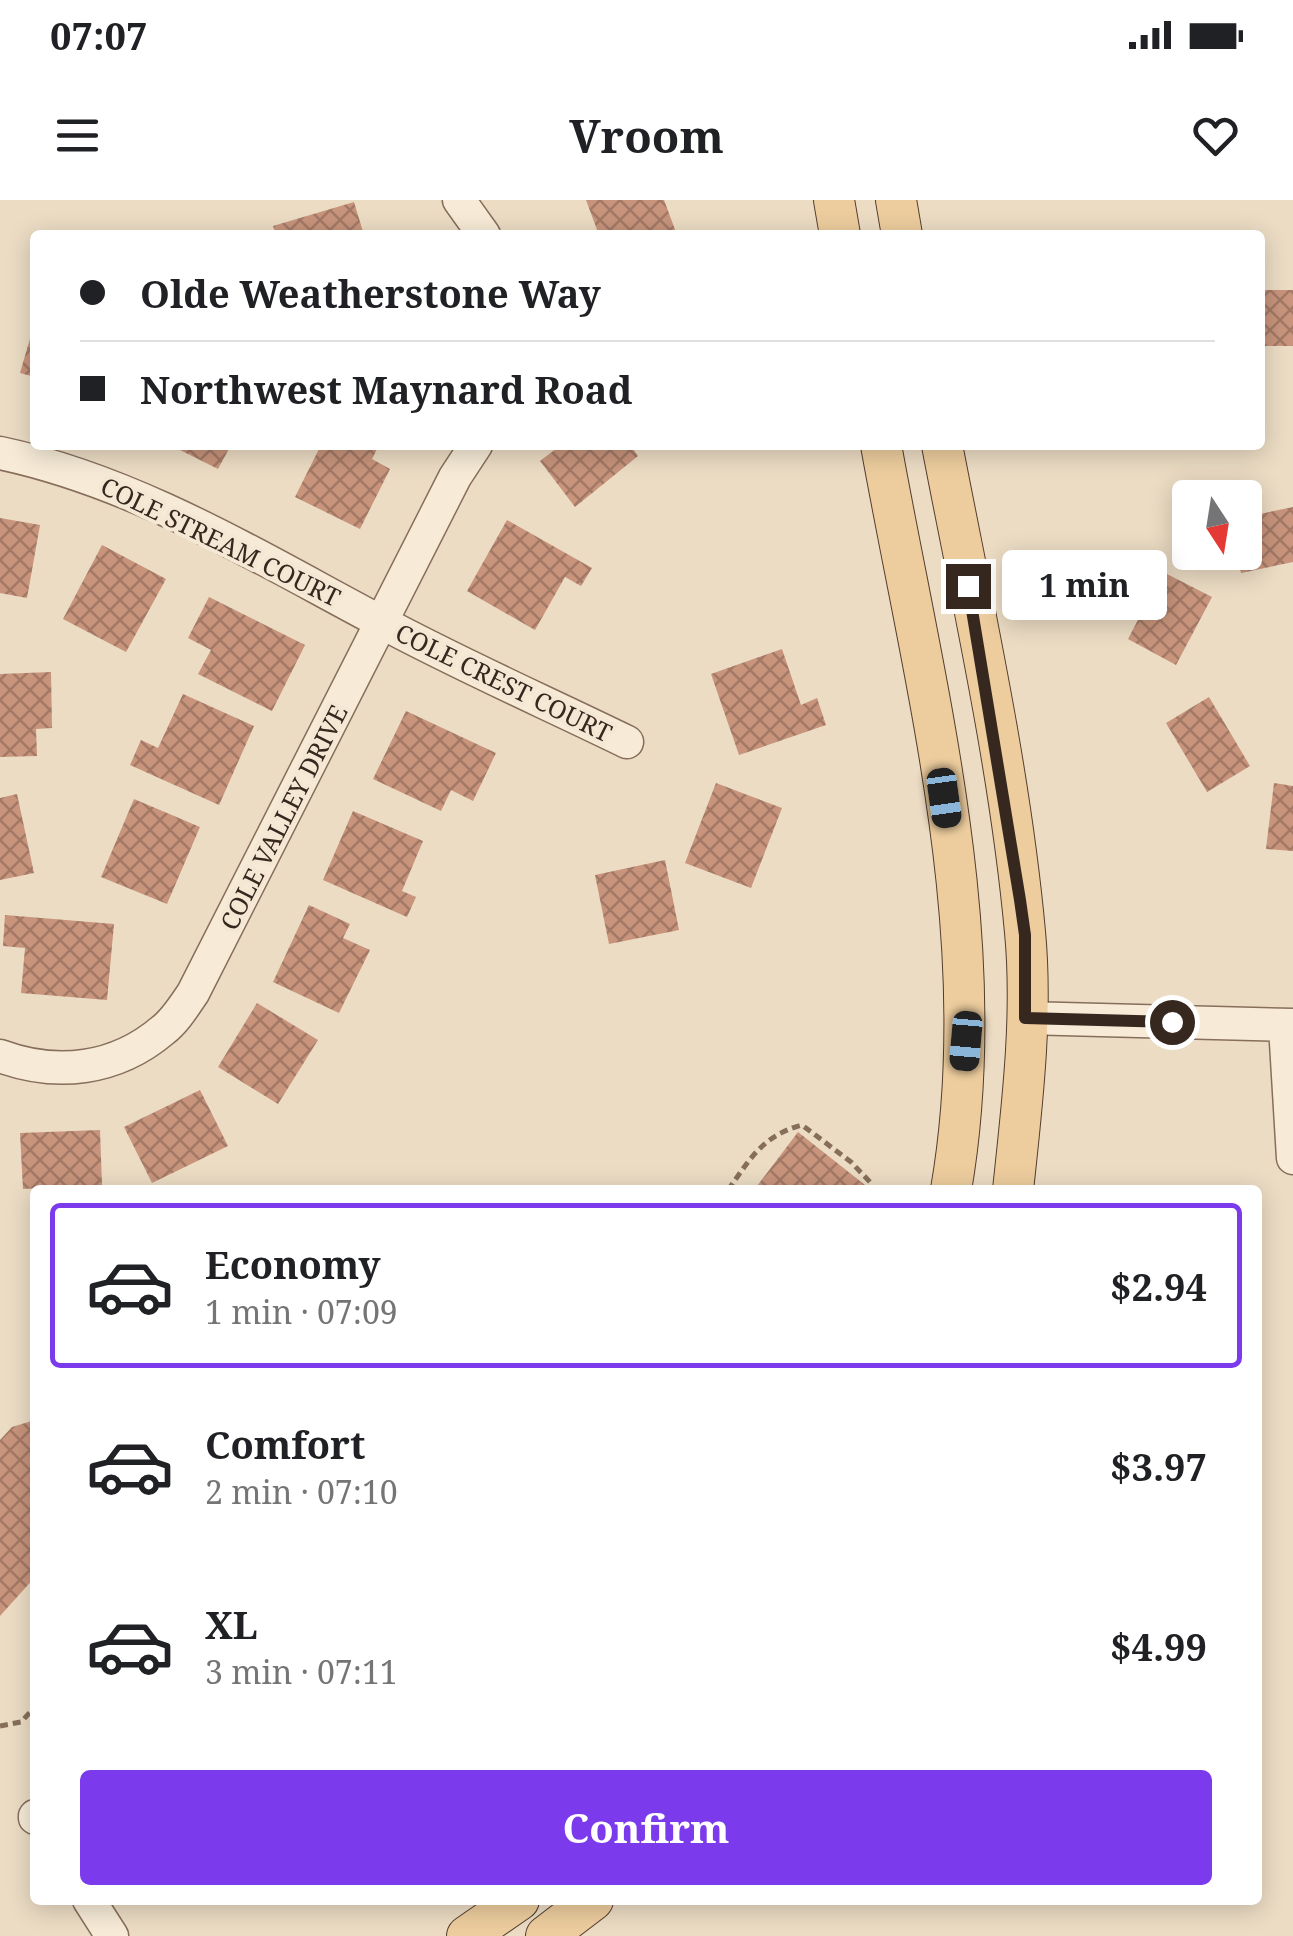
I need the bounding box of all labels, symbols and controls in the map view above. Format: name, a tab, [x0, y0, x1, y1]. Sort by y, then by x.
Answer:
text: 07:07	[50, 9, 147, 61]
text: Vroom	[569, 105, 724, 166]
icon: menu	[50, 108, 105, 163]
icon: heart	[1188, 108, 1243, 163]
text: Olde Weatherstone Way	[140, 267, 601, 319]
text: Northwest Maynard Road	[140, 363, 632, 415]
street label: COLE STREAM COURT	[96, 468, 346, 614]
north arrow	[1172, 480, 1262, 570]
map controls	[1172, 480, 1262, 570]
callout: 1 min	[1003, 551, 1168, 621]
text: 1 min	[1039, 563, 1130, 606]
route end	[946, 564, 991, 609]
street label: COLE CREST COURT	[390, 615, 618, 749]
street label: COLE VALLEY DRIVE	[211, 699, 355, 935]
car	[925, 766, 963, 830]
route start	[1150, 1000, 1195, 1045]
car	[948, 1010, 984, 1072]
text: Economy	[205, 1238, 381, 1290]
icon: car	[85, 1241, 175, 1331]
text: $2.94	[1110, 1260, 1207, 1312]
text: 1 min · 07:09	[205, 1290, 398, 1333]
text: Comfort	[205, 1418, 365, 1470]
icon: car	[85, 1421, 175, 1511]
text: $3.97	[1110, 1440, 1207, 1492]
text: 2 min · 07:10	[205, 1470, 398, 1513]
text: XL	[205, 1598, 258, 1650]
icon: car	[85, 1601, 175, 1691]
text: $4.99	[1110, 1620, 1207, 1672]
text: 3 min · 07:11	[205, 1650, 398, 1693]
button: Confirm	[80, 1770, 1212, 1885]

